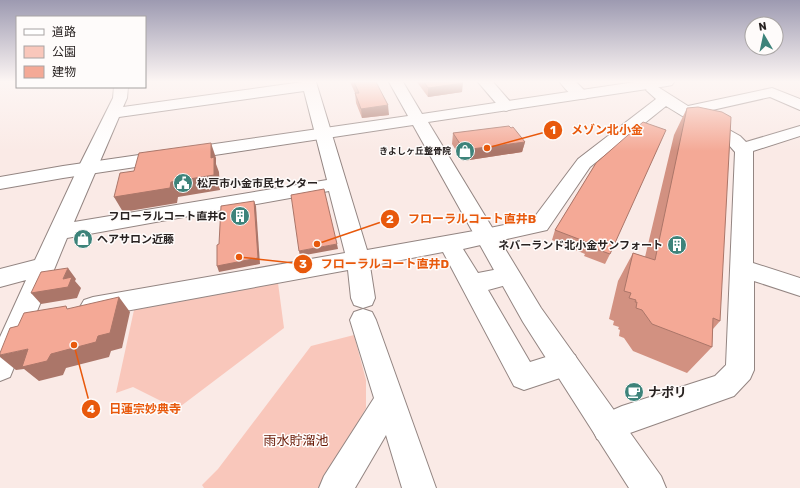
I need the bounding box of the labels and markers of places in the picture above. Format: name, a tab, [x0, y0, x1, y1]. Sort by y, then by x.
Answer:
callout: メゾン北小金	[543, 118, 651, 142]
shop icon: きよしヶ丘整骨院	[454, 140, 476, 162]
place label: きよしヶ丘整骨院	[379, 146, 451, 156]
public building icon: 松戸市小金市民センター	[172, 172, 194, 194]
place label: 松戸市小金市民センター	[197, 177, 318, 190]
building icon: フローラルコート直井C	[229, 205, 251, 227]
callout: フローラルコート直井B	[380, 207, 544, 231]
place label: フローラルコート直井C	[108, 210, 226, 223]
shop icon: ヘアサロン近藤	[72, 228, 94, 250]
place label: ヘアサロン近藤	[97, 233, 174, 246]
building icon: ネバーランド北小金サンフォート	[666, 234, 688, 256]
place label: ネバーランド北小金サンフォート	[498, 239, 663, 252]
callout: フローラルコート直井D	[293, 252, 457, 276]
cafe icon: ナポリ	[623, 381, 645, 403]
place label: ナポリ	[648, 385, 687, 400]
callout: 日蓮宗妙典寺	[81, 397, 189, 421]

